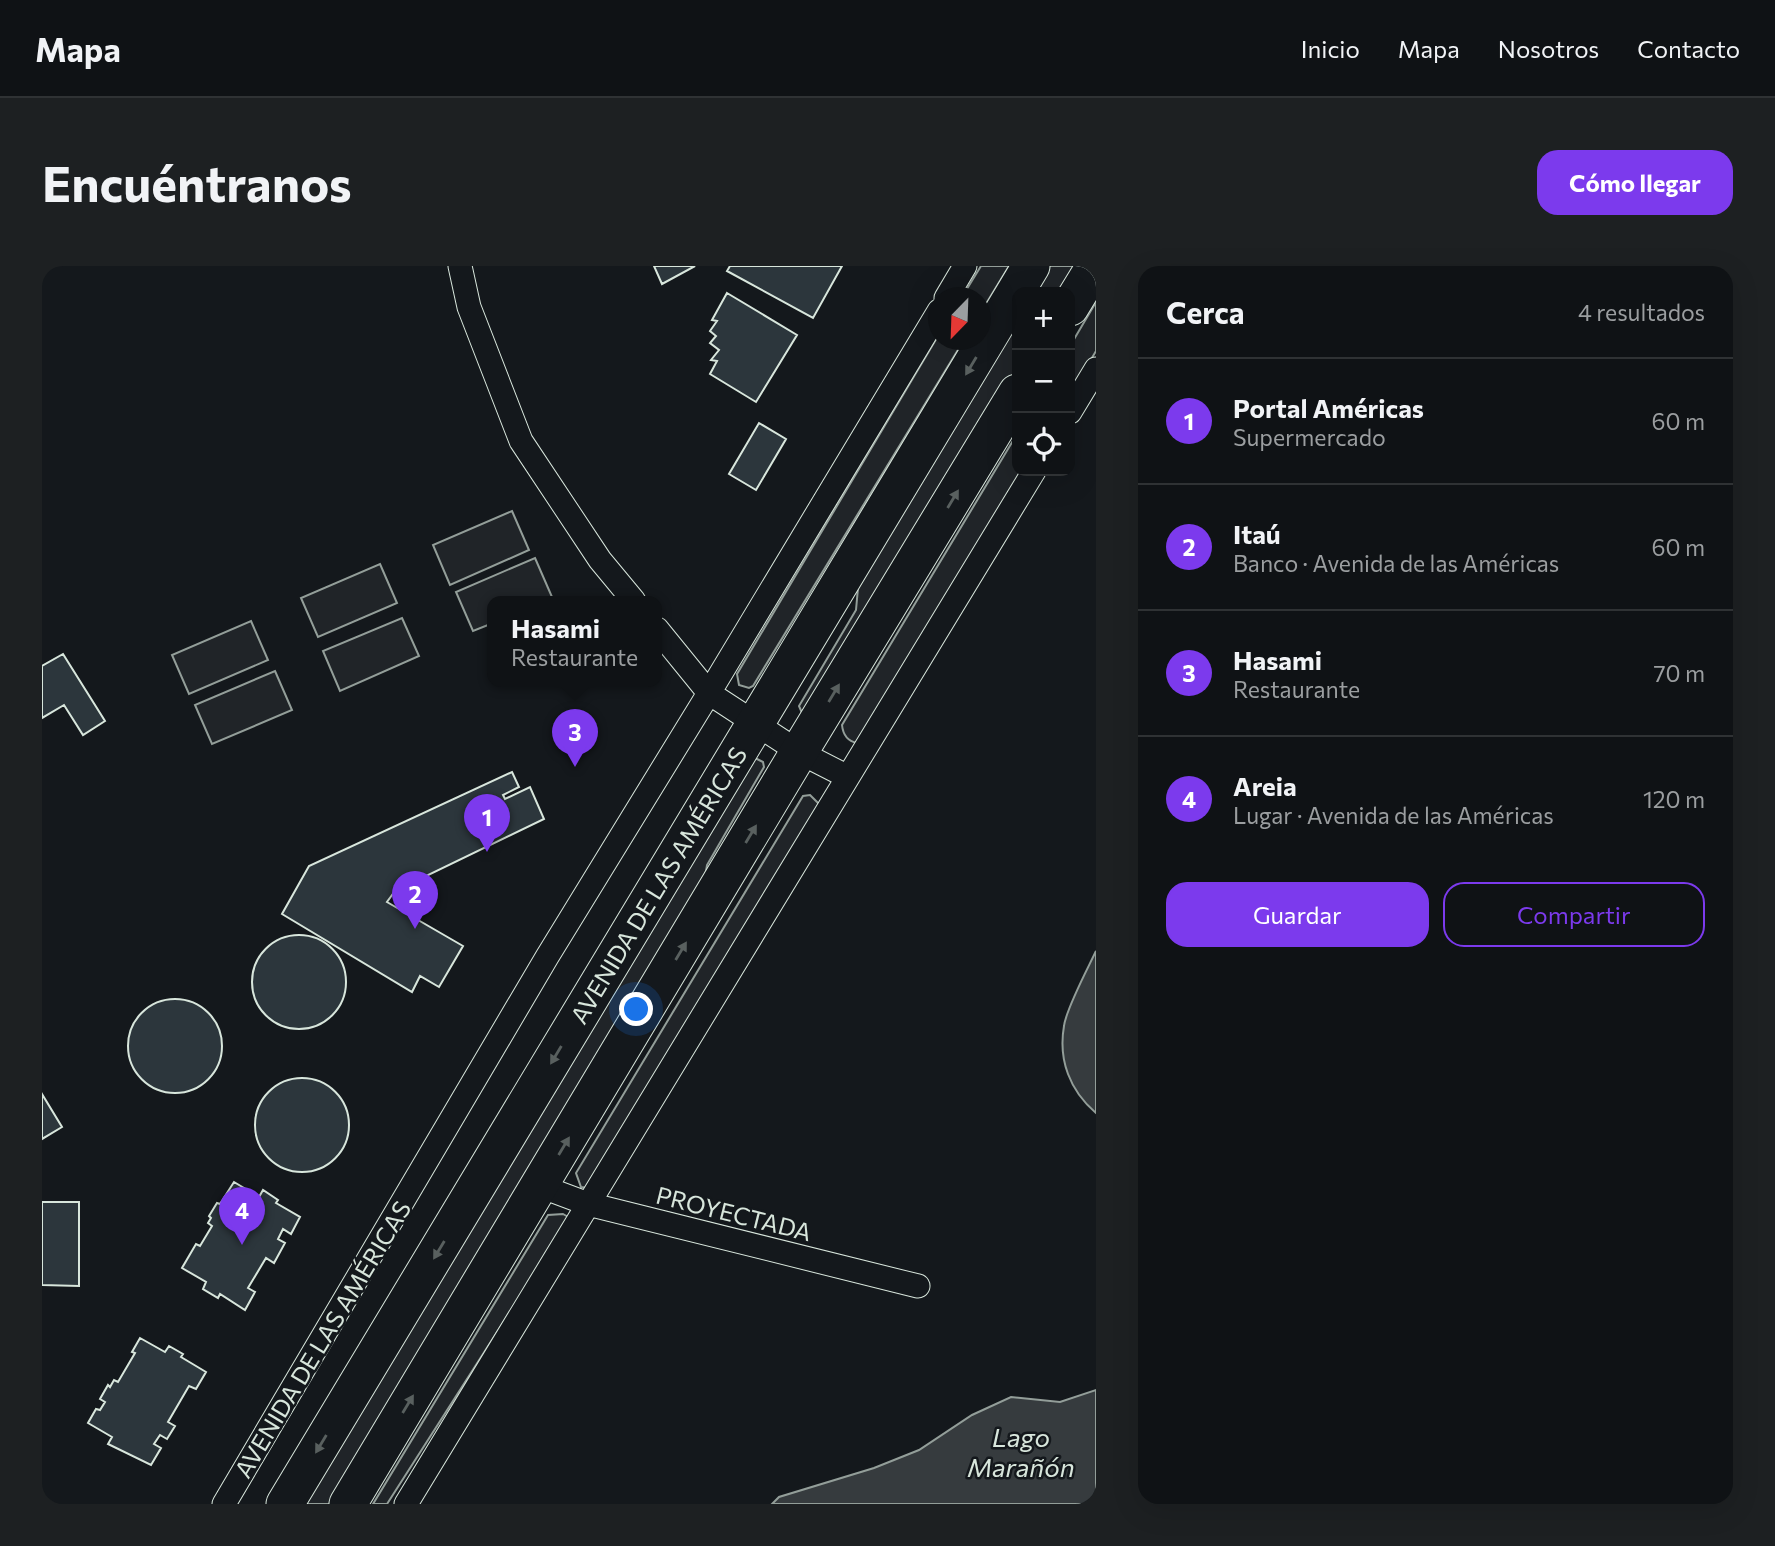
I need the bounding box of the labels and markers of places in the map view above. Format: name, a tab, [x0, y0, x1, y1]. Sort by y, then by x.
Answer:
pin: 3	[552, 709, 598, 767]
pin: 1	[464, 794, 510, 852]
pin: 2	[392, 871, 438, 929]
pin: 4	[219, 1187, 265, 1245]

